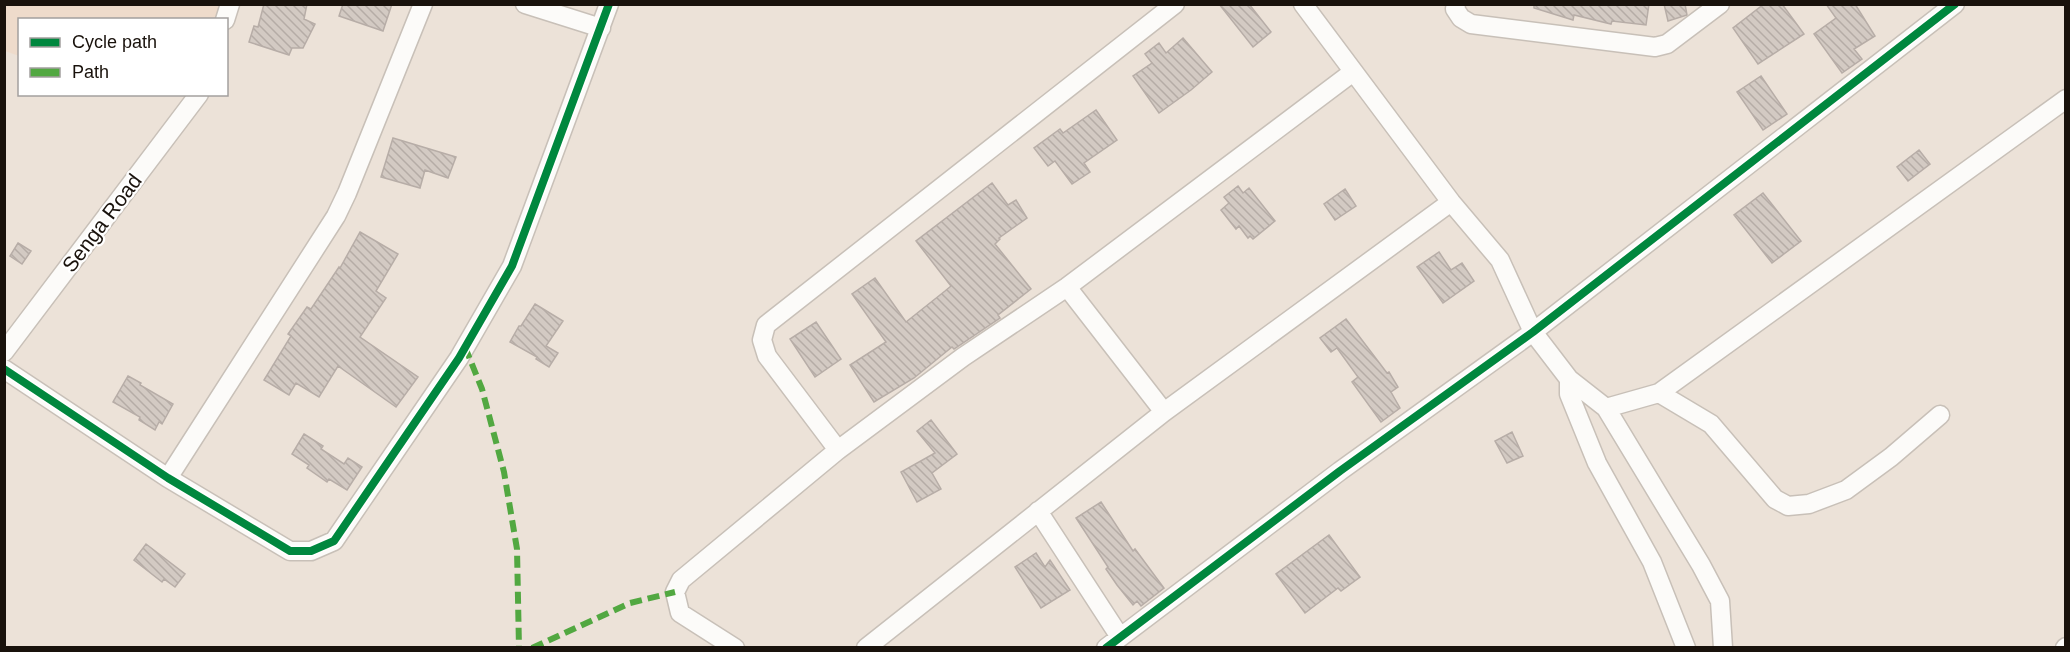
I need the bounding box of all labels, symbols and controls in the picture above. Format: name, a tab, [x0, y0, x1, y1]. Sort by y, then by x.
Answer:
legend	[18, 18, 228, 96]
text: Cycle path	[72, 32, 157, 52]
text: Path	[72, 62, 109, 82]
street label: Senga Road	[57, 169, 146, 276]

